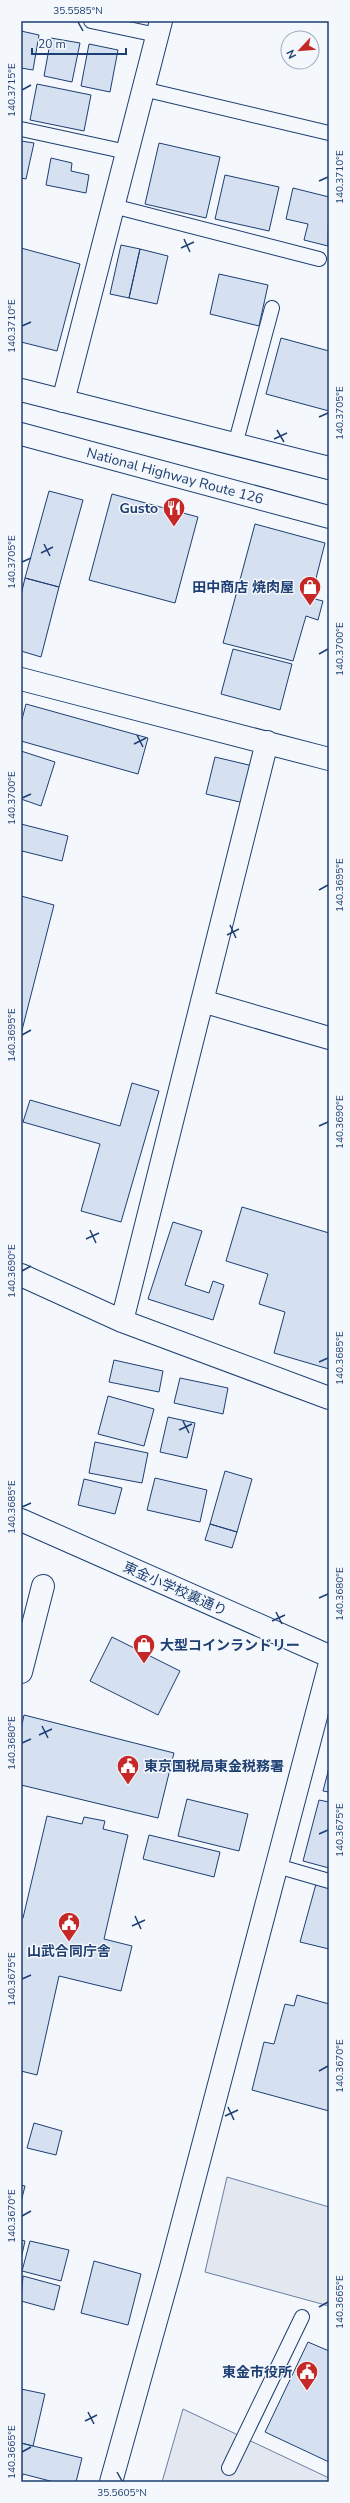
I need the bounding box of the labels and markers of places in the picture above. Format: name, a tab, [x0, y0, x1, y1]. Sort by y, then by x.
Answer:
restaurant icon: Gusto	[161, 495, 187, 528]
place label: Gusto	[119, 499, 158, 518]
shop icon: 田中商店 焼肉屋	[297, 574, 323, 607]
place label: 田中商店 焼肉屋	[192, 578, 294, 597]
shop icon: 大型コインランドリー	[131, 1632, 157, 1665]
place label: 大型コインランドリー	[160, 1636, 300, 1655]
public building icon: 東京国税局東金税務署	[115, 1753, 141, 1786]
place label: 東京国税局東金税務署	[144, 1757, 284, 1776]
public building icon: 山武合同庁舎	[56, 1910, 82, 1943]
place label: 山武合同庁舎	[27, 1942, 111, 1961]
public building icon: 東金市役所	[294, 2359, 320, 2392]
place label: 東金市役所	[222, 2363, 292, 2382]

